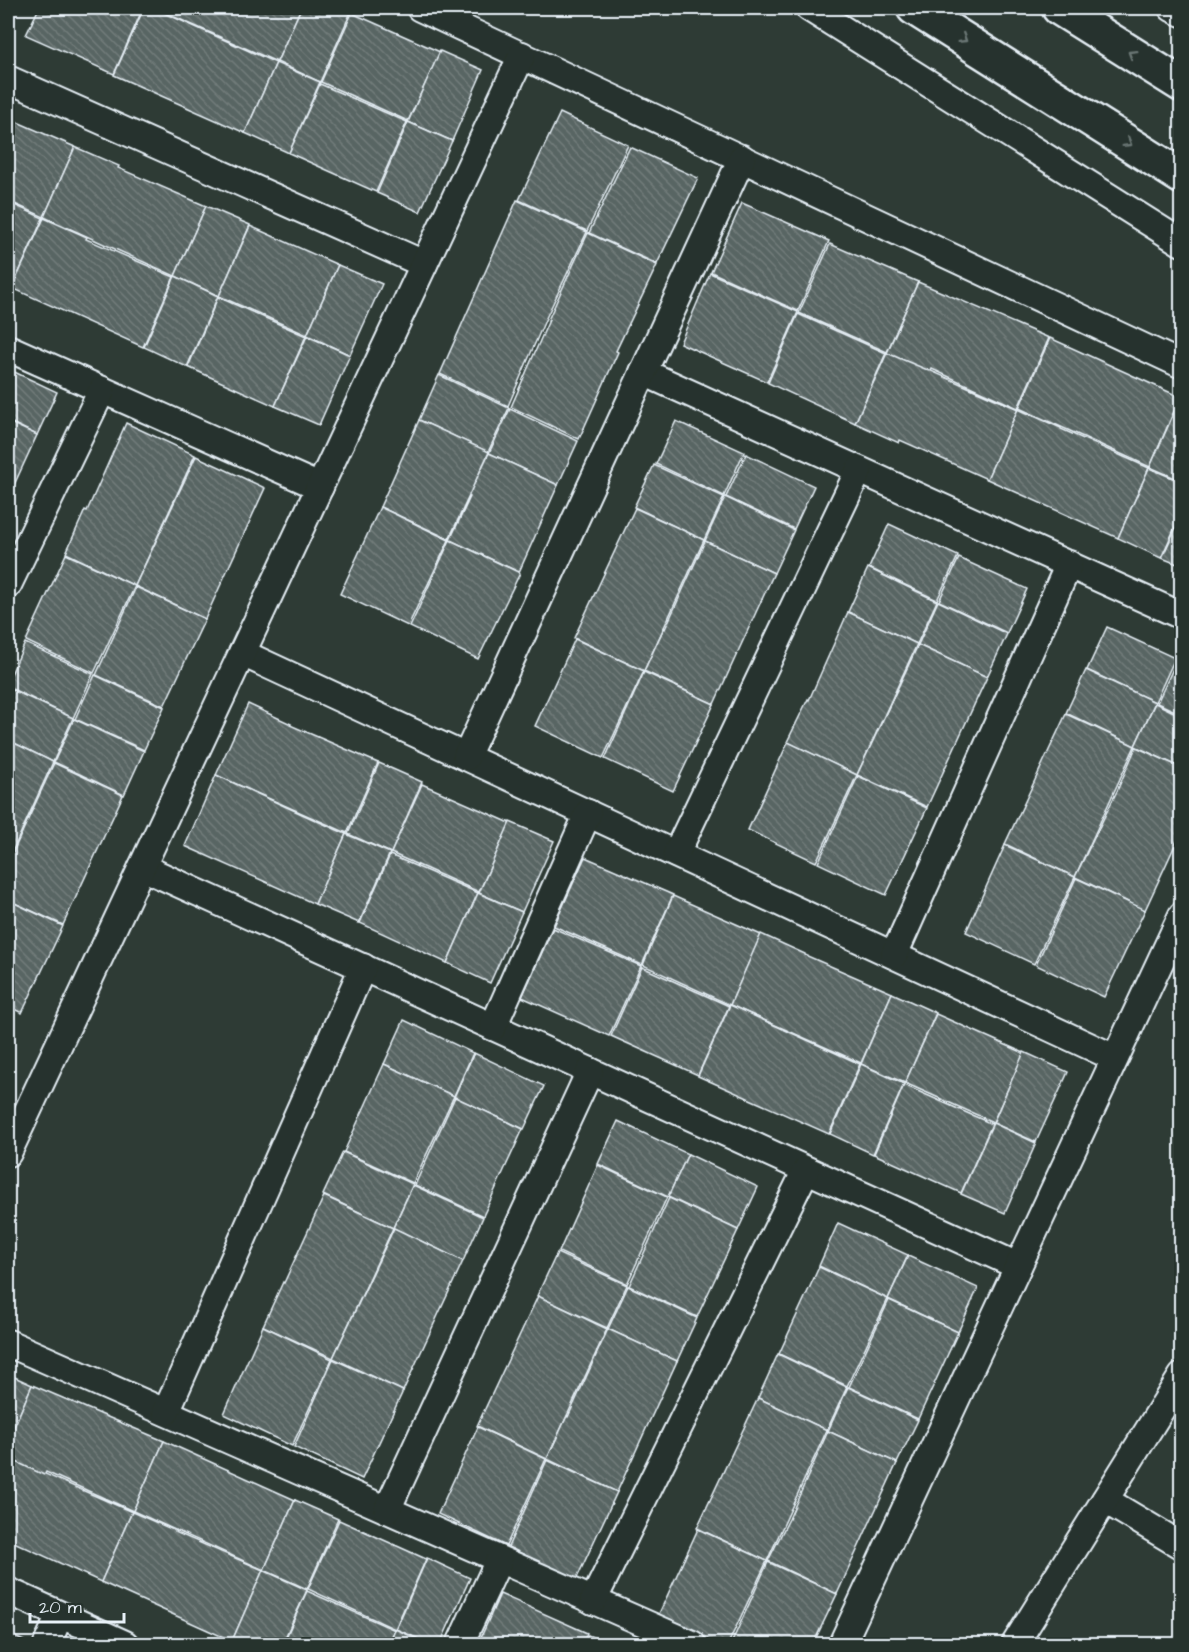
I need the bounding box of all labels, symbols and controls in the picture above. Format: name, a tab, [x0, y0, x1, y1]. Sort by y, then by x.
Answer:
one-way arrow	[957, 31, 967, 43]
one-way arrow	[1128, 50, 1139, 61]
one-way arrow	[1121, 136, 1132, 147]
scale bar	[30, 1586, 124, 1624]
text: 20 m	[39, 1595, 82, 1620]

